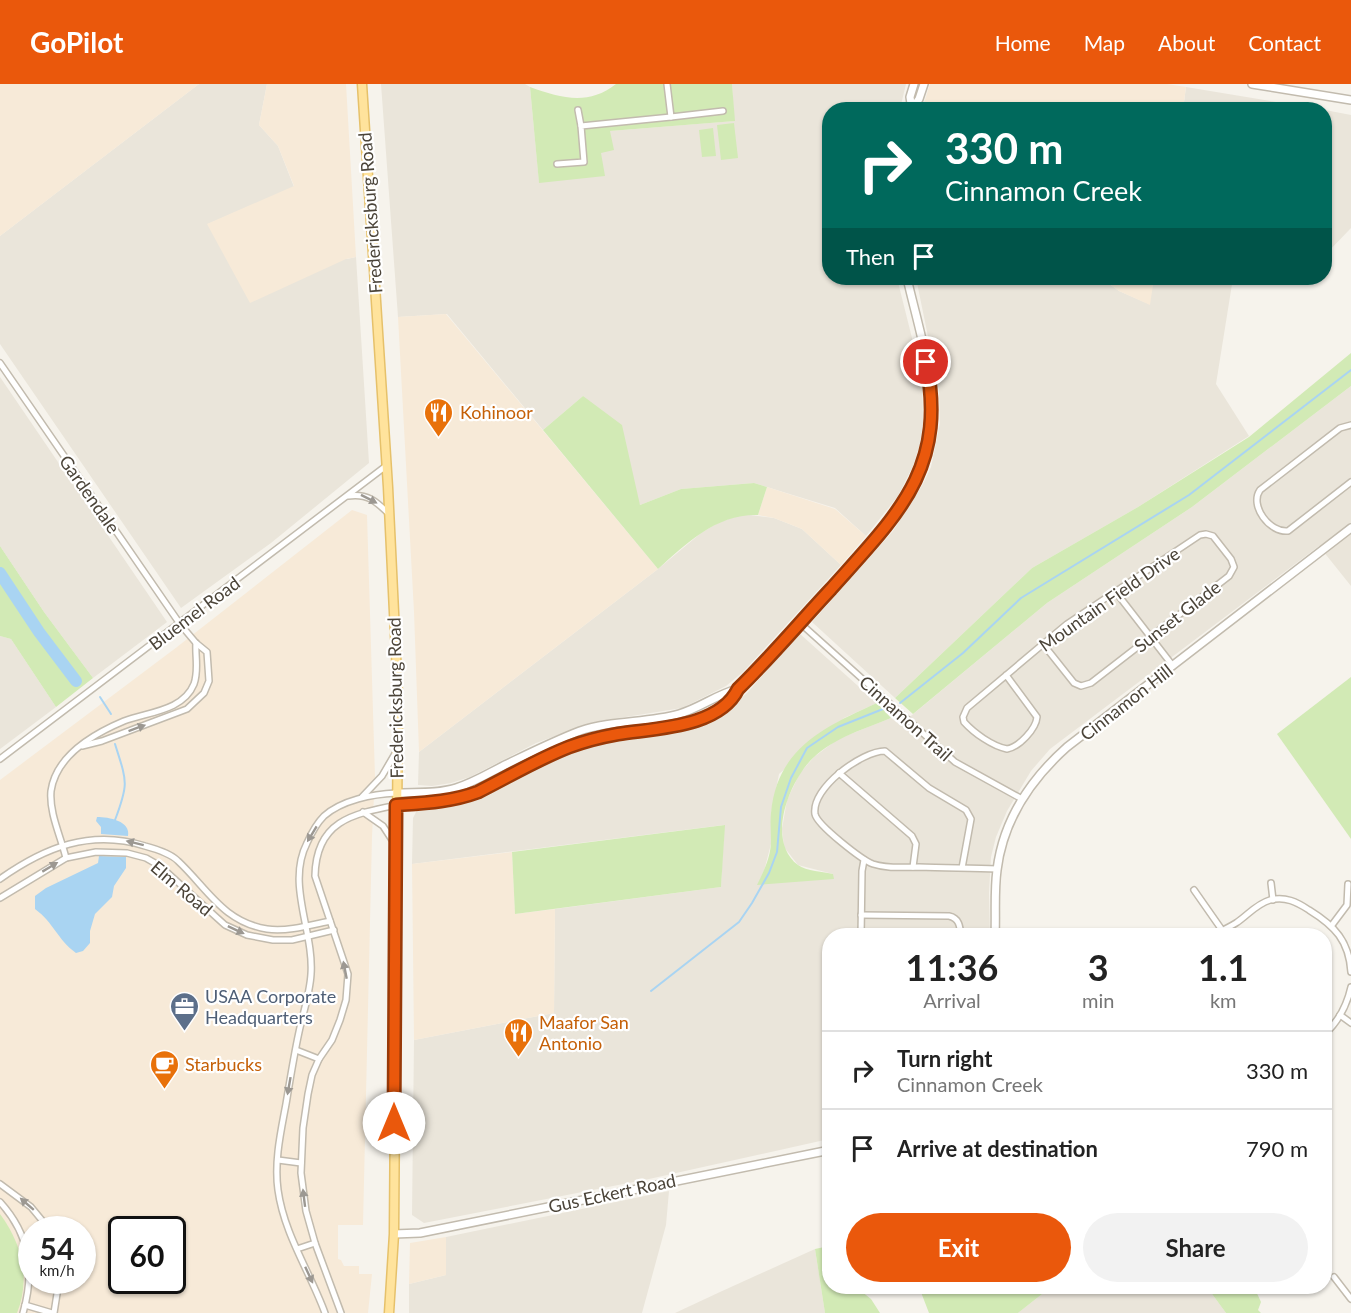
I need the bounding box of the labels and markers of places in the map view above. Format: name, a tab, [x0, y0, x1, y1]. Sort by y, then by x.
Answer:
pin	[900, 336, 951, 387]
restaurant icon: Kohinoor	[423, 396, 455, 438]
place label: Kohinoor	[460, 401, 533, 423]
place label: USAA Corporate Headquarters	[205, 985, 336, 1028]
office icon: USAA Corporate Headquarters	[168, 990, 200, 1032]
place label: Maafor San Antonio	[539, 1011, 629, 1054]
restaurant icon: Maafor San Antonio	[502, 1016, 534, 1058]
cafe icon: Starbucks	[148, 1048, 180, 1090]
place label: Starbucks	[185, 1053, 262, 1075]

